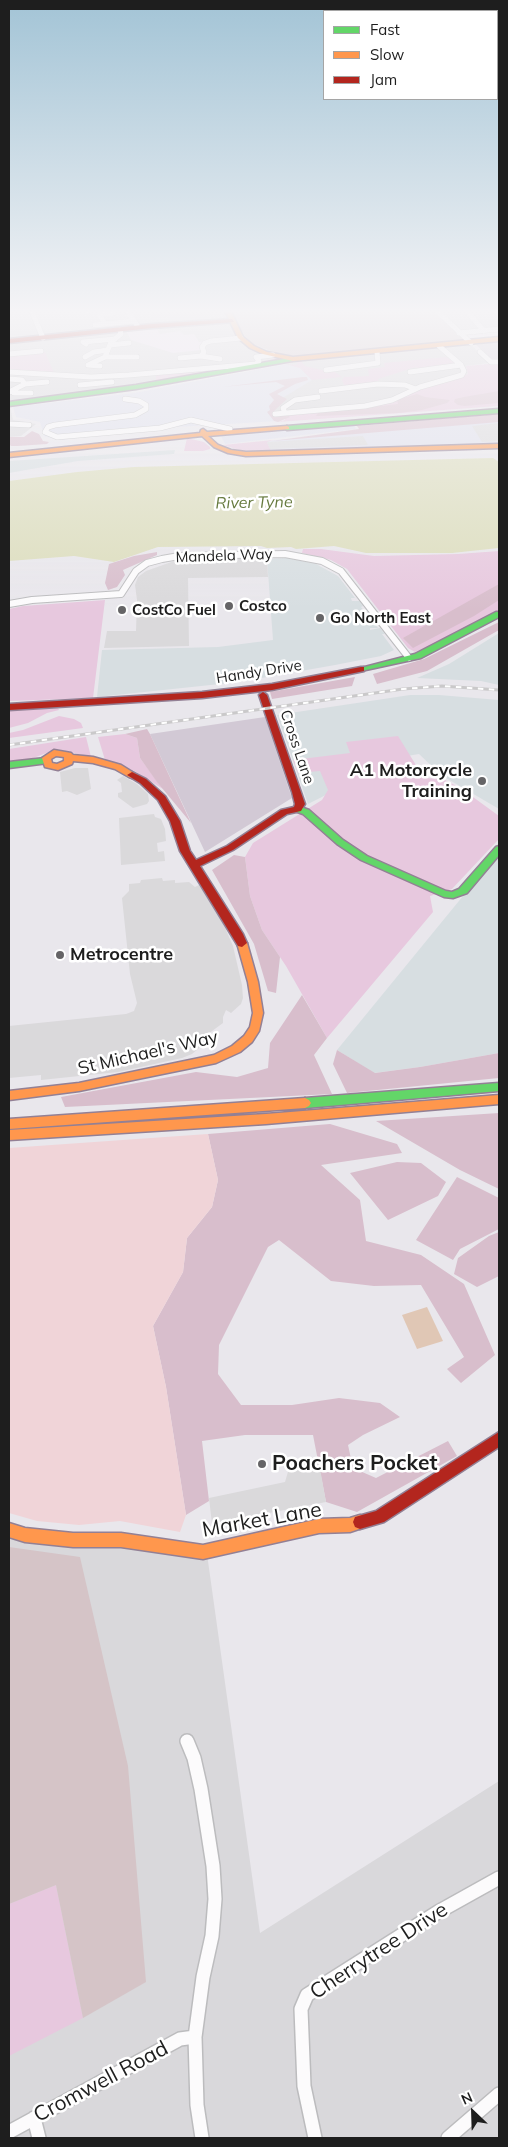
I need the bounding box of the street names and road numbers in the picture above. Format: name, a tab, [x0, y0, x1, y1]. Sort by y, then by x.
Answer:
street label: Mandela Way	[175, 545, 273, 567]
street label: Handy Drive	[215, 656, 303, 688]
street label: Cross Lane	[276, 708, 318, 786]
street label: St Michael's Way	[76, 1026, 220, 1080]
street label: Market Lane	[200, 1497, 324, 1543]
street label: Cherrytree Drive	[305, 1897, 453, 2005]
street label: Cromwell Road	[29, 2036, 173, 2128]

